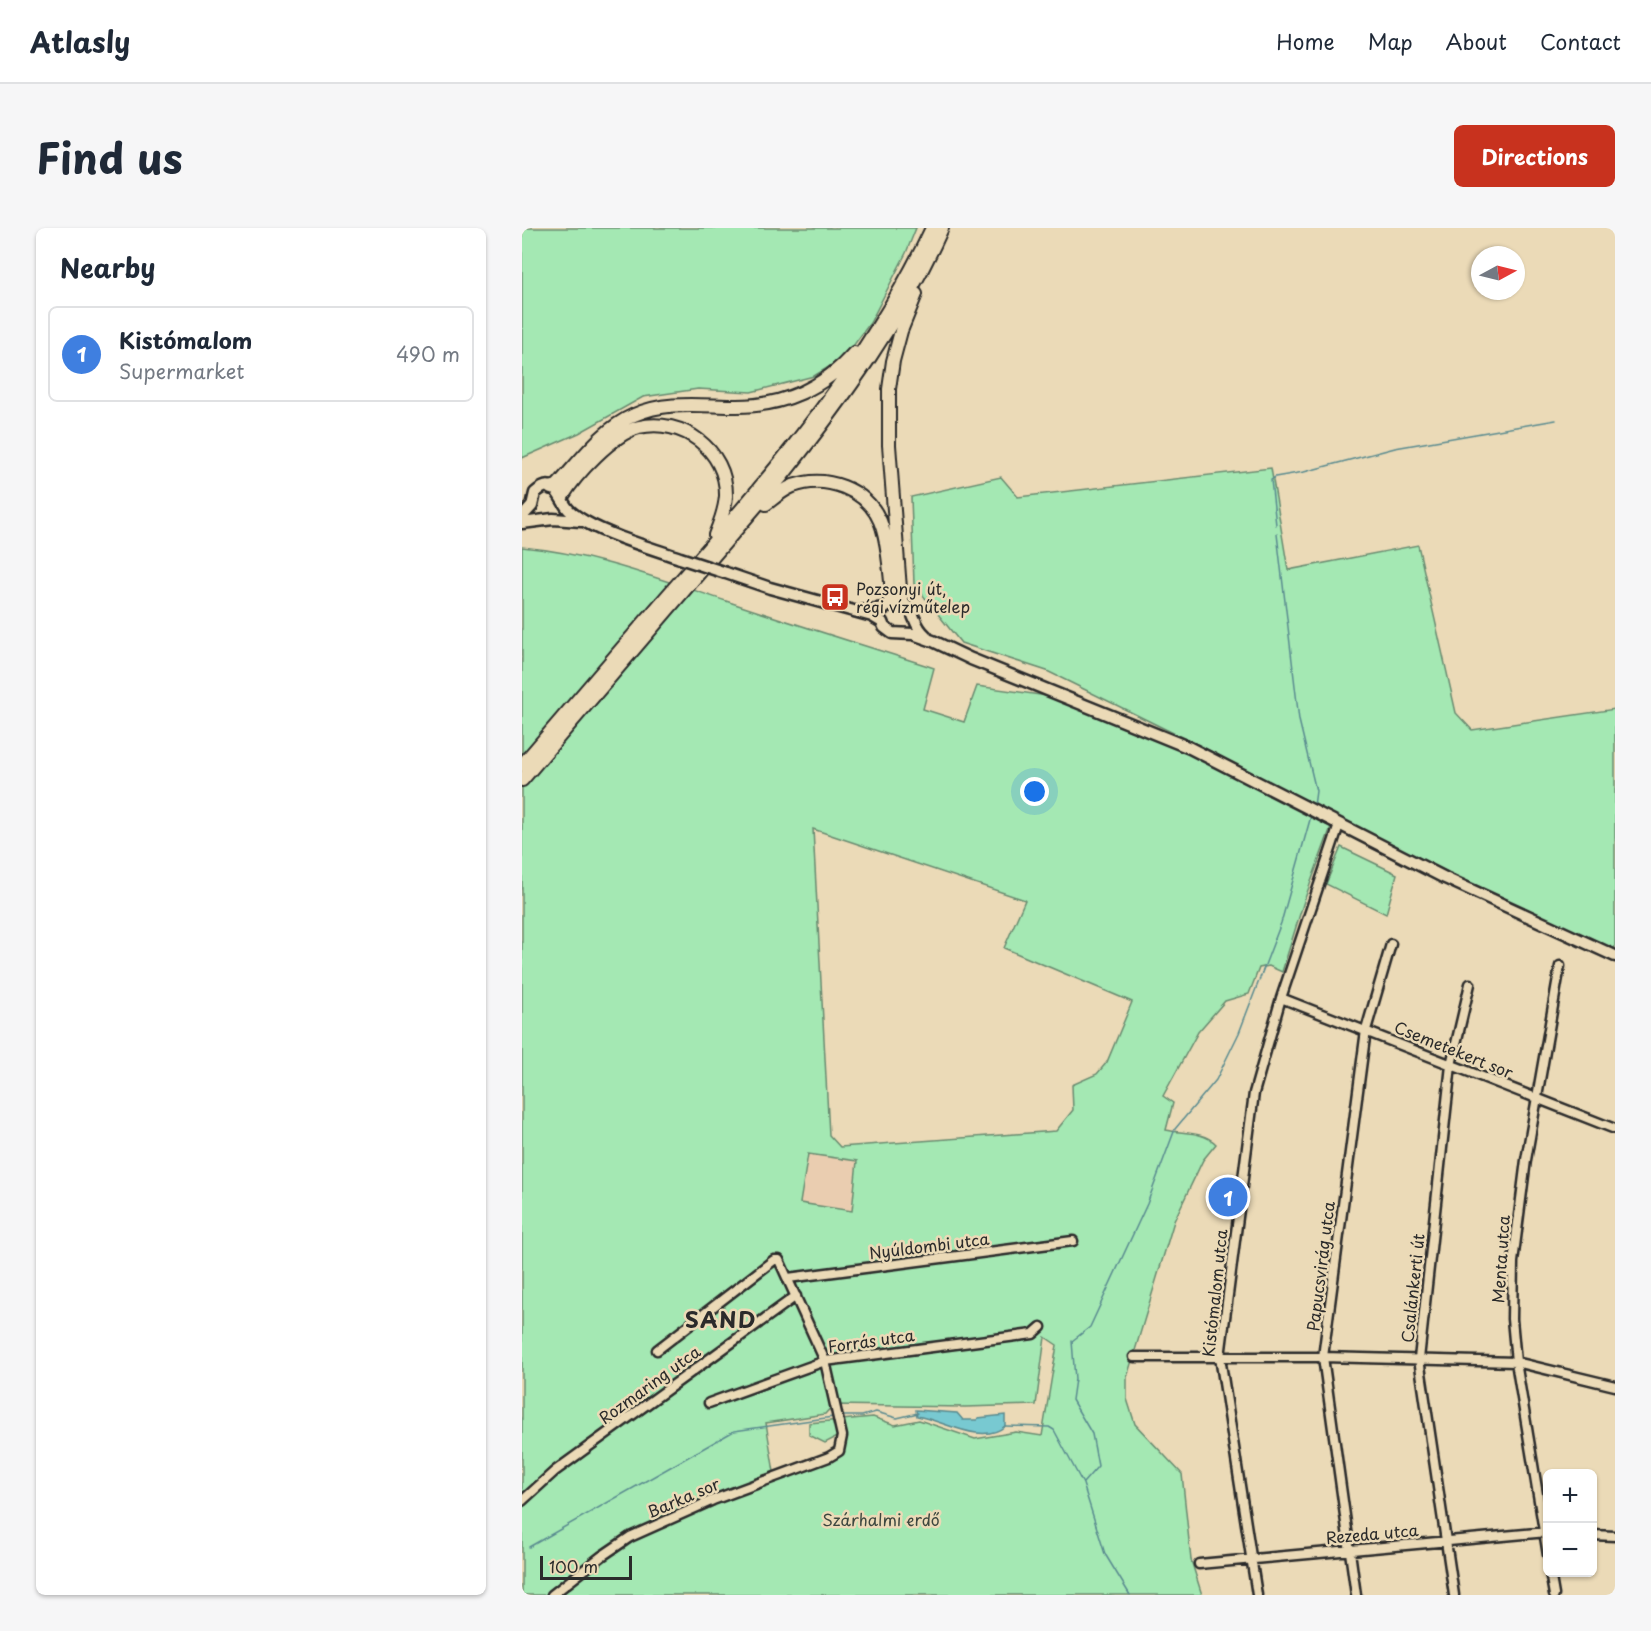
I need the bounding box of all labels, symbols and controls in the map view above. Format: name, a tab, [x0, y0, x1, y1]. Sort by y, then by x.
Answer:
text: Atlasly	[30, 20, 130, 63]
text: Home	[1276, 25, 1335, 57]
text: Map	[1368, 25, 1413, 57]
text: About	[1446, 25, 1507, 57]
text: Contact	[1540, 25, 1621, 57]
text: Find us	[36, 125, 183, 188]
button: Directions	[1454, 125, 1615, 187]
north arrow	[1471, 246, 1525, 300]
text: Nearby	[60, 248, 155, 287]
text: Kistómalom	[119, 323, 252, 356]
text: 1	[77, 339, 86, 369]
text: 490 m	[396, 339, 460, 369]
text: Supermarket	[119, 356, 245, 386]
place label: Pozsonyi út, régi vízműtelep	[856, 576, 970, 618]
bus stop icon: Pozsonyi út, régi vízműtelep	[819, 581, 851, 613]
your location	[1020, 777, 1049, 806]
street label: Csemetekert sor	[1391, 1014, 1518, 1084]
pin: 1	[1208, 1174, 1248, 1220]
street label: Papucsvirág utca	[1300, 1200, 1340, 1332]
street label: Menta utca	[1485, 1214, 1515, 1304]
street label: Nyúldombi utca	[868, 1226, 990, 1264]
street label: Kistómalom utca	[1195, 1228, 1233, 1358]
street label: Csalánkerti út	[1394, 1232, 1430, 1344]
district label: SAND	[685, 1302, 757, 1335]
street label: Forrás utca	[826, 1322, 916, 1358]
street label: Rozmaring utca	[593, 1339, 705, 1429]
map controls	[1543, 1469, 1597, 1577]
button: +	[1543, 1469, 1597, 1523]
street label: Barka sor	[643, 1471, 724, 1523]
park label: Szárhalmi erdő	[822, 1507, 940, 1531]
street label: Rezeda utca	[1325, 1517, 1419, 1549]
button: −	[1543, 1523, 1597, 1577]
scale bar	[540, 1553, 632, 1580]
text: 100 m	[549, 1554, 598, 1578]

